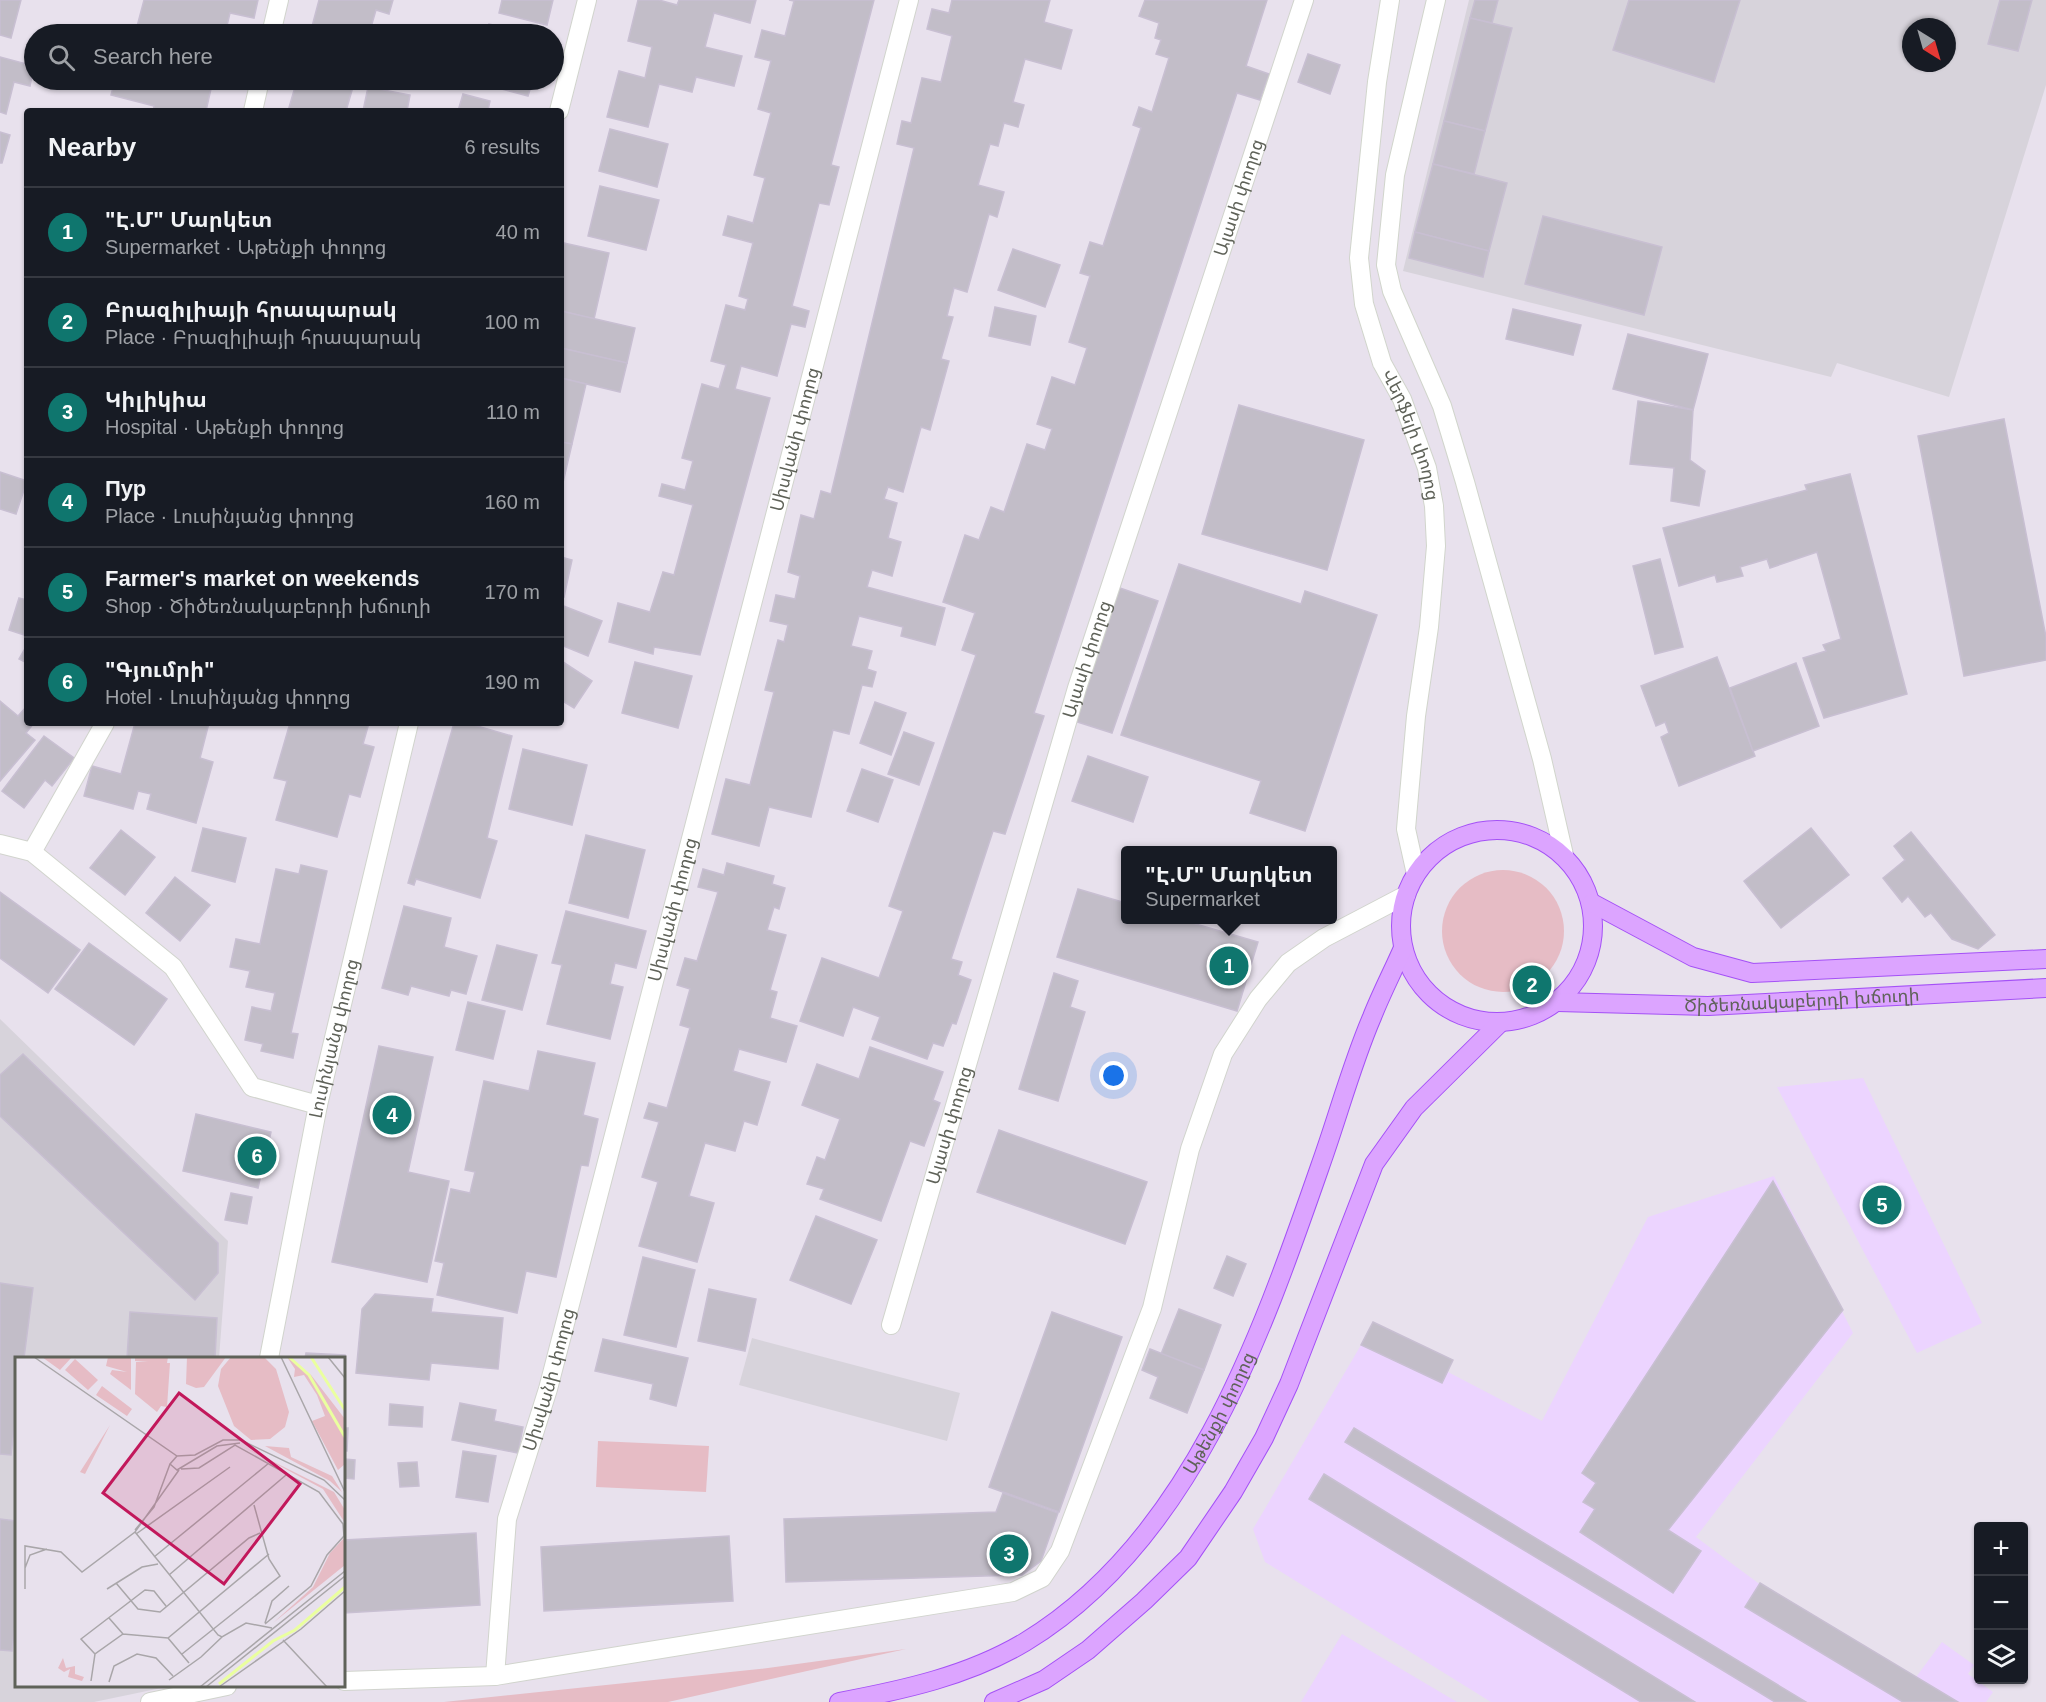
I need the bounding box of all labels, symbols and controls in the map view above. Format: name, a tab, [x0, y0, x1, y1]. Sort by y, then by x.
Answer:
north arrow	[1902, 18, 1956, 72]
search box	[24, 24, 564, 90]
icon: search	[45, 41, 78, 74]
text: Search here	[93, 44, 213, 69]
text: Nearby	[48, 132, 136, 162]
text: 6 results	[464, 136, 540, 158]
street label: Այասի փողոց	[1210, 136, 1267, 259]
text: "Է.Մ" Մարկետ	[105, 207, 272, 232]
text: 1	[62, 221, 73, 243]
text: 40 m	[496, 221, 540, 243]
text: Supermarket · Աթենքի փողոց	[105, 236, 387, 258]
text: Բրազիլիայի հրապարակ	[105, 297, 397, 322]
text: 2	[62, 311, 73, 333]
text: 100 m	[484, 311, 540, 333]
text: Place · Բրազիլիայի հրապարակ	[105, 326, 421, 348]
street label: Սիսվանի փողոց	[767, 365, 823, 513]
street label: Վերֆելի փողոց	[1378, 366, 1443, 502]
text: Կիլիկիա	[105, 387, 207, 412]
text: 3	[62, 401, 73, 423]
text: 110 m	[486, 401, 540, 423]
text: Hospital · Աթենքի փողոց	[105, 416, 344, 438]
text: Пур	[105, 476, 146, 501]
text: 4	[62, 491, 73, 513]
text: 160 m	[484, 491, 540, 513]
text: Place · Լուսինյանց փողոց	[105, 505, 354, 527]
text: Farmer's market on weekends	[105, 566, 420, 591]
text: 5	[62, 581, 73, 603]
text: 170 m	[484, 581, 540, 603]
text: Shop · Ծիծեռնակաբերդի խճուղի	[105, 595, 431, 617]
street label: Այասի փողոց	[1059, 598, 1115, 720]
text: "Գյումրի"	[105, 657, 215, 682]
text: 6	[62, 671, 73, 693]
text: 190 m	[484, 671, 540, 693]
text: Hotel · Լուսինյանց փողոց	[105, 686, 351, 708]
street label: Սիսվանի փողոց	[644, 836, 701, 984]
popup	[1121, 846, 1337, 924]
text: "Է.Մ" Մարկետ	[1145, 862, 1313, 887]
text: Supermarket	[1145, 888, 1260, 910]
pin: 1	[1210, 944, 1248, 988]
street label: Լուսինյանց փողոց	[306, 957, 362, 1120]
pin: 2	[1512, 962, 1552, 1008]
street label: Ծիծեռնակաբերդի խճուղի	[1684, 985, 1920, 1016]
your location	[1099, 1061, 1128, 1090]
street label: Այասի փողոց	[923, 1064, 976, 1187]
pin: 4	[372, 1092, 412, 1138]
pin: 6	[238, 1134, 276, 1178]
pin: 5	[1862, 1182, 1902, 1228]
street label: Սիսվանի փողոց	[519, 1306, 579, 1454]
street label: Աթենքի փողոց	[1179, 1349, 1259, 1478]
inset map	[15, 1357, 345, 1687]
map controls	[1974, 1522, 2028, 1684]
button: +	[1974, 1522, 2028, 1576]
pin: 3	[990, 1532, 1028, 1576]
button: −	[1974, 1576, 2028, 1630]
button: layers	[1974, 1630, 2028, 1684]

